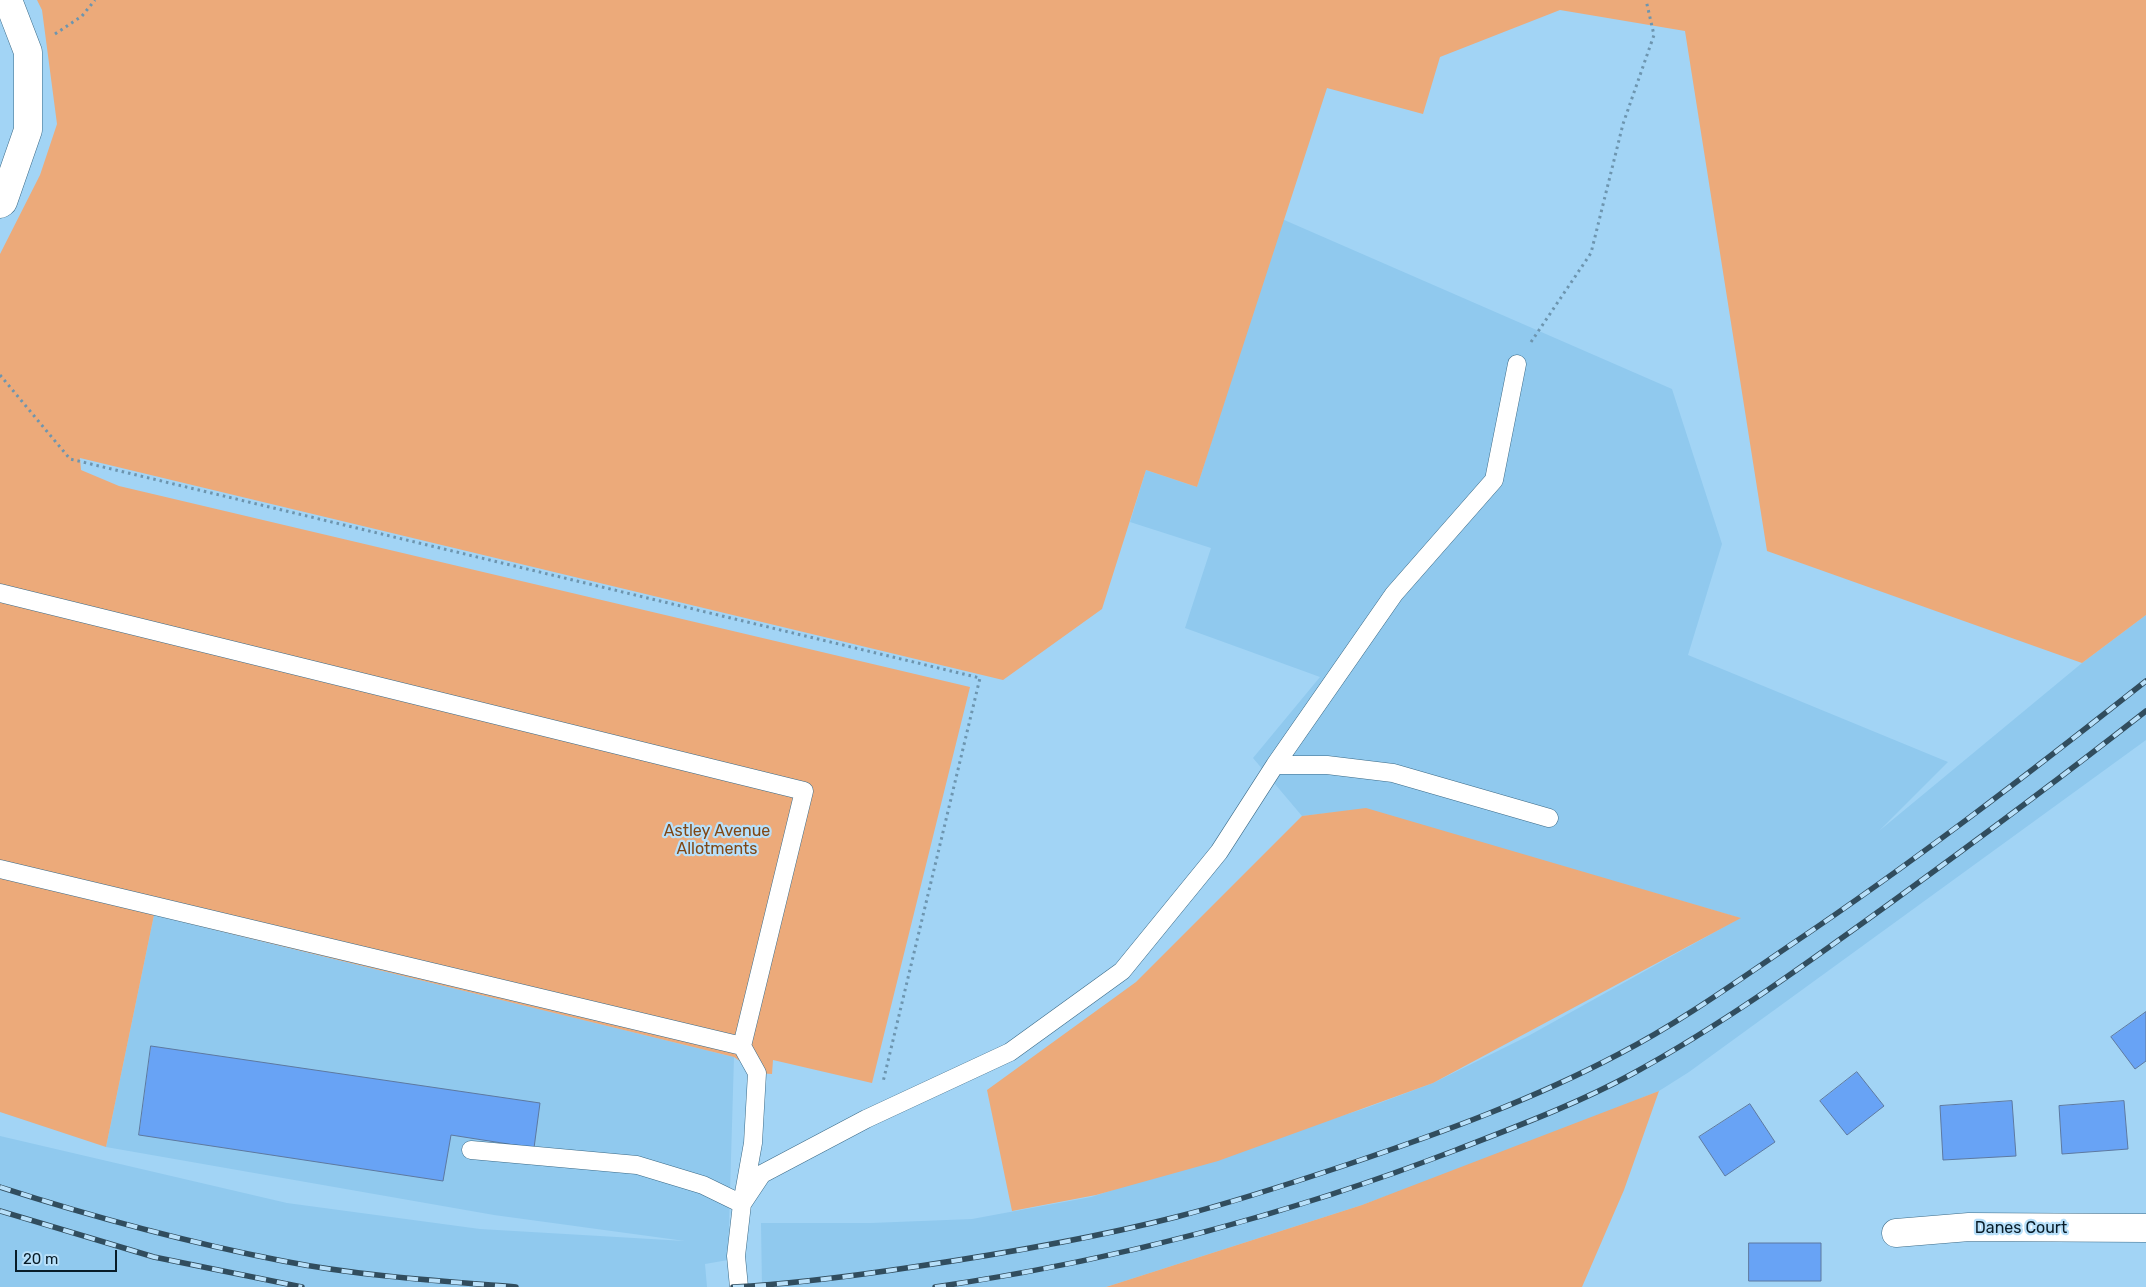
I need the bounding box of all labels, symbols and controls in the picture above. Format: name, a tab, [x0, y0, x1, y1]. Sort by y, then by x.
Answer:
park label: Astley Avenue Allotments	[664, 821, 770, 859]
street label: Danes Court	[1975, 1218, 2067, 1238]
scale bar	[18, 1240, 120, 1272]
text: 20 m	[23, 1250, 58, 1268]

